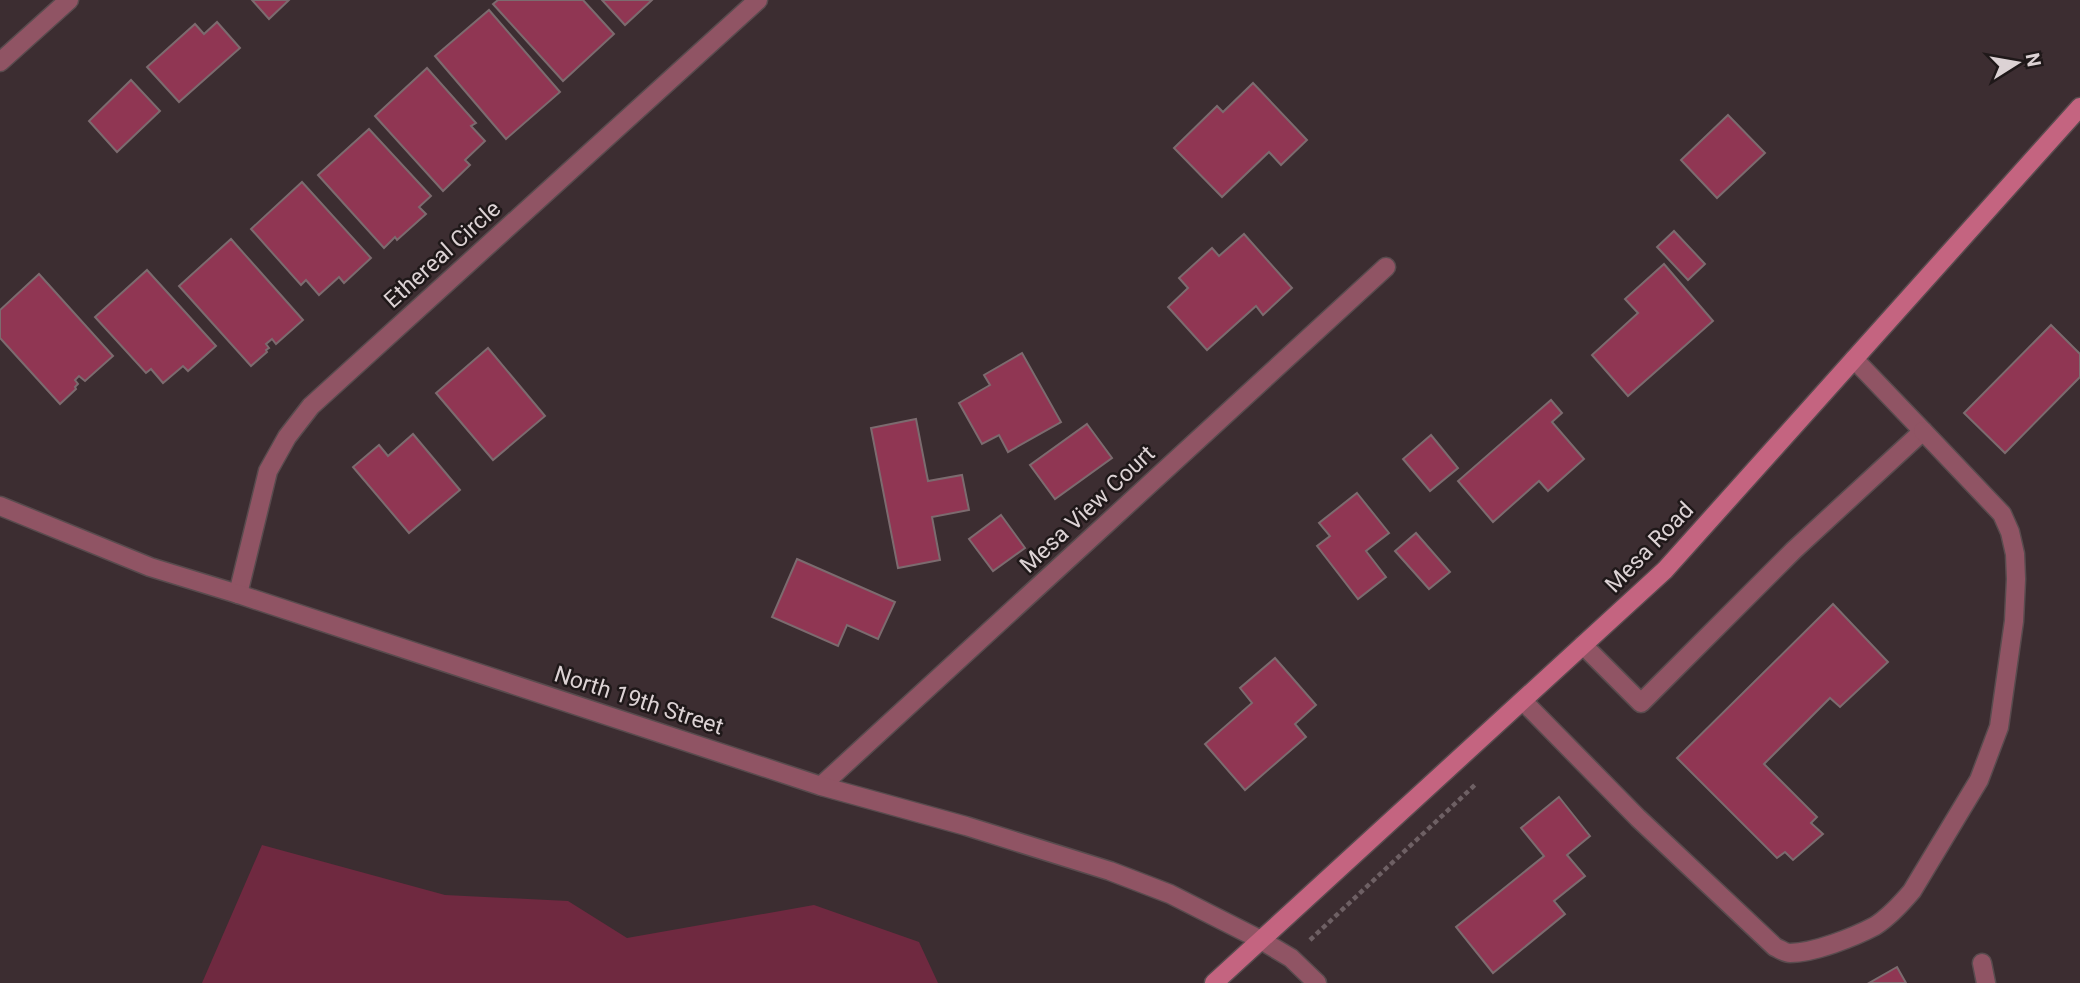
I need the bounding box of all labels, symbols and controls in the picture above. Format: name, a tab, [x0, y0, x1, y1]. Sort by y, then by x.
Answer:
north arrow	[1982, 28, 2052, 98]
text: N	[2021, 51, 2046, 69]
street label: Ethereal Circle	[379, 195, 506, 314]
street label: Mesa View Court	[1014, 440, 1160, 579]
street label: Mesa Road	[1600, 497, 1699, 598]
street label: North 19th Street	[551, 660, 727, 741]

